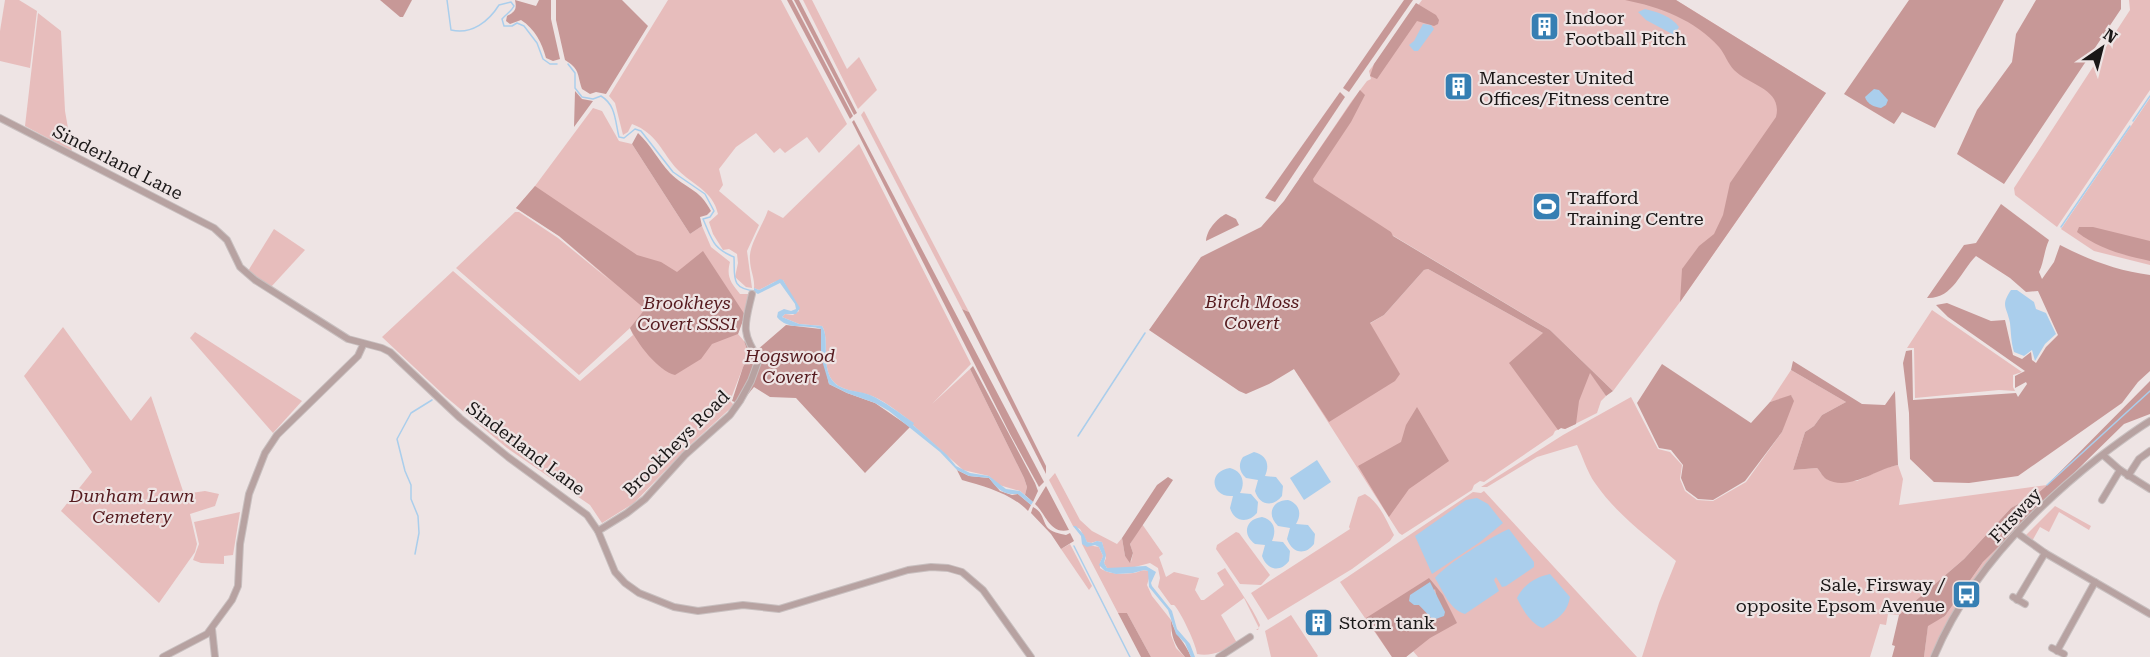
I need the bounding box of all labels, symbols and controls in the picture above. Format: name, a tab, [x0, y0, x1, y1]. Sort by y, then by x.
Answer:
place label: Indoor Football Pitch	[1565, 7, 1687, 49]
building icon: Indoor Football Pitch	[1528, 11, 1560, 43]
north arrow	[2072, 18, 2132, 78]
text: N	[2100, 25, 2121, 47]
place label: Mancester United Offices/Fitness centre	[1479, 67, 1669, 109]
building icon: Mancester United Offices/Fitness centre	[1442, 71, 1474, 103]
street label: Sinderland Lane	[50, 120, 187, 204]
place label: Trafford Training Centre	[1567, 187, 1704, 229]
sports icon: Trafford Training Centre	[1530, 191, 1562, 223]
park label: Birch Moss Covert	[1204, 291, 1299, 333]
park label: Brookheys Covert SSSI	[637, 292, 738, 334]
park label: Hogswood Covert	[744, 345, 835, 387]
street label: Brookheys Road	[619, 385, 734, 500]
street label: Sinderland Lane	[463, 397, 590, 499]
street label: Firsway	[1984, 483, 2046, 547]
park label: Dunham Lawn Cemetery	[68, 485, 195, 527]
place label: Sale, Firsway / opposite Epsom Avenue	[1736, 574, 1945, 616]
bus stop icon: Sale, Firsway / opposite Epsom Avenue	[1950, 578, 1982, 610]
building icon: Storm tank	[1302, 606, 1334, 638]
place label: Storm tank	[1339, 612, 1435, 633]

